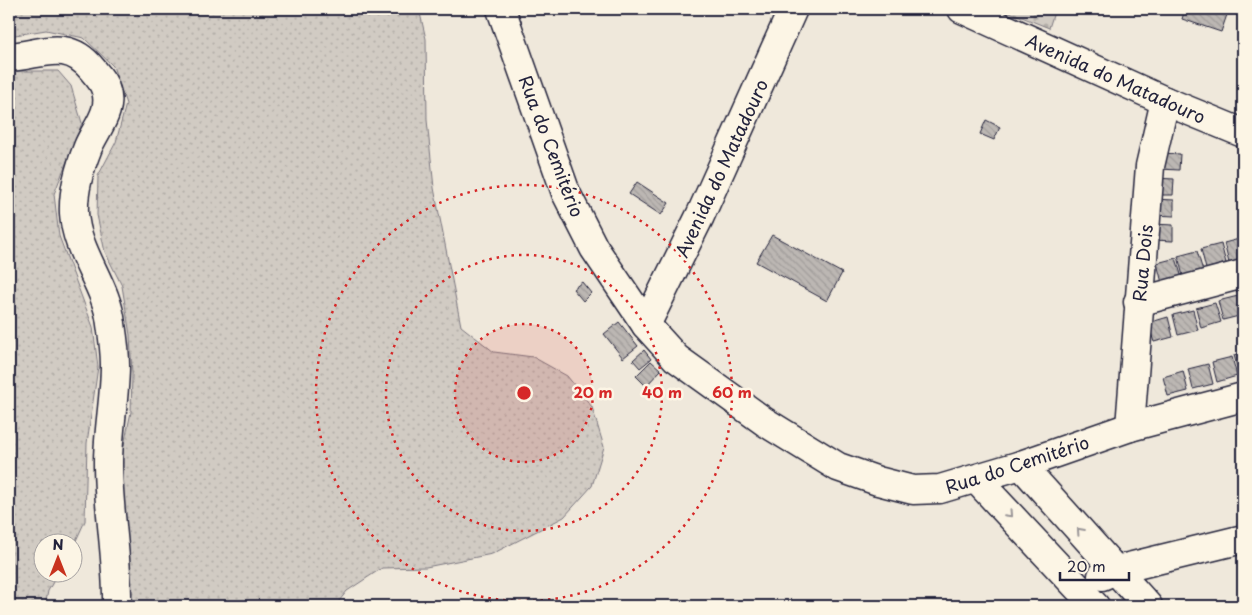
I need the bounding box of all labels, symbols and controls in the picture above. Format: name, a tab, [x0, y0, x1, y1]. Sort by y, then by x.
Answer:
street label: Avenida do Matadouro	[1022, 26, 1210, 130]
street label: Rua do Cemitério	[513, 71, 591, 221]
street label: Avenida do Matadouro	[668, 74, 774, 262]
street label: Rua Dois	[1125, 223, 1159, 303]
text: 20 m	[574, 380, 612, 403]
text: 40 m	[642, 380, 682, 403]
text: 60 m	[712, 380, 752, 403]
centre of rings	[515, 384, 533, 402]
street label: Rua do Cemitério	[942, 428, 1092, 500]
one-way arrow	[1003, 509, 1012, 518]
one-way arrow	[1077, 527, 1086, 536]
north arrow	[32, 532, 82, 582]
text: N	[52, 534, 64, 555]
scale bar	[1060, 550, 1128, 582]
text: 20 m	[1067, 554, 1106, 577]

